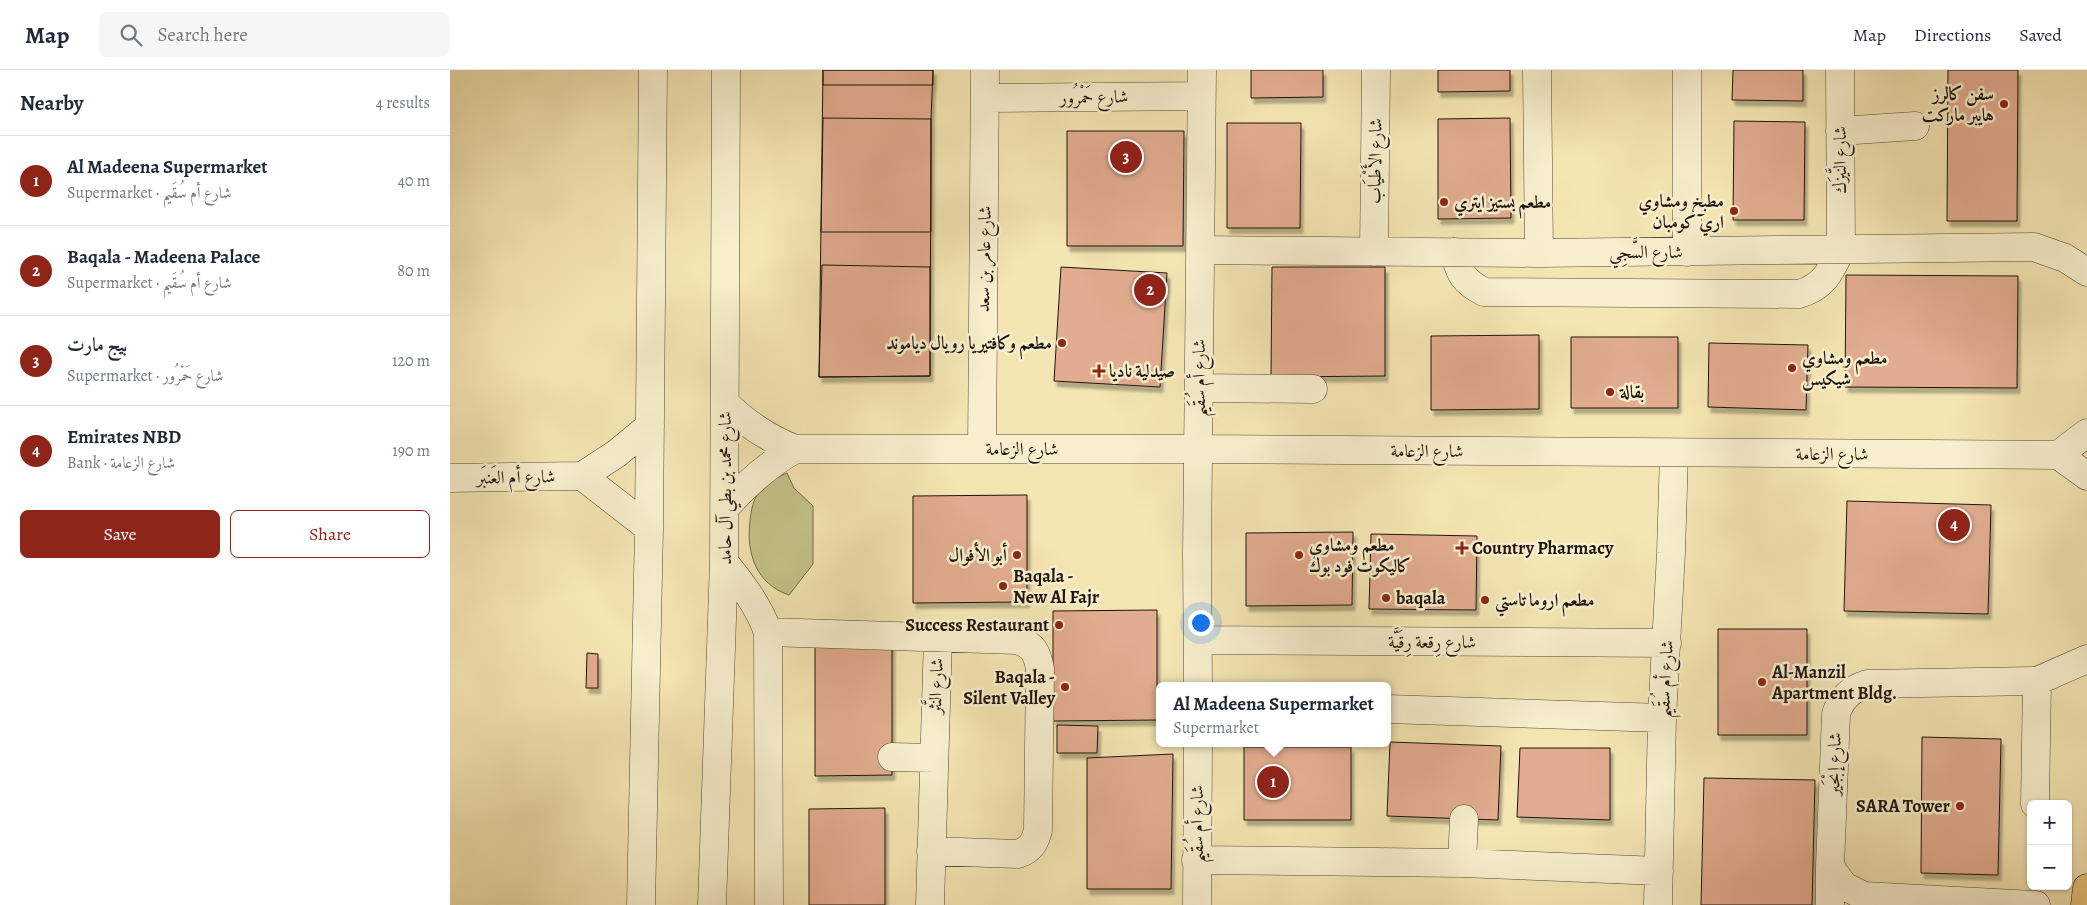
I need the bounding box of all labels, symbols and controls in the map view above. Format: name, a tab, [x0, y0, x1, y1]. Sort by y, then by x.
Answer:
search box	[99, 12, 449, 57]
text: Map	[25, 19, 69, 51]
icon: search	[117, 21, 145, 49]
text: Search here	[157, 22, 248, 48]
text: Map	[1853, 23, 1886, 47]
text: Directions	[1914, 23, 1991, 47]
text: Saved	[2019, 23, 2062, 47]
street label: شارع حَمْرُور	[1057, 81, 1129, 113]
place label: سفن كالرز هايبر ماركت	[1922, 82, 1994, 127]
text: Nearby	[20, 89, 83, 117]
text: 4 results	[376, 92, 430, 114]
marker: سفن كالرز هايبر ماركت	[1998, 98, 2010, 110]
street label: شارع الأَطْيَاب	[1359, 118, 1391, 204]
street label: شارع النَّيزَك	[1825, 126, 1855, 194]
pin: 3	[1110, 138, 1142, 176]
text: Al Madeena Supermarket	[67, 154, 268, 180]
text: 1	[33, 170, 39, 192]
text: 40 m	[398, 170, 430, 192]
text: Supermarket · شارع أم سُقَيم	[67, 182, 232, 204]
place label: مطبخ ومشاوي اري كومبان	[1639, 189, 1724, 237]
place label: مطعم بستيز ايتري	[1454, 190, 1551, 219]
marker: مطعم بستيز ايتري	[1438, 196, 1450, 208]
marker: مطبخ ومشاوي اري كومبان	[1728, 205, 1740, 217]
street label: شارع عامر بن سعد	[971, 206, 1000, 313]
street label: شارع السَّجِي	[1609, 237, 1683, 269]
text: Baqala - Madeena Palace	[67, 244, 260, 270]
text: 2	[32, 260, 40, 282]
text: 80 m	[397, 260, 430, 282]
pin: 2	[1134, 271, 1166, 309]
text: Supermarket · شارع أم سُقَيم	[67, 272, 232, 294]
place label: مطعم وكافتيريا رويال دياموند	[886, 331, 1052, 360]
text: بيج مارت	[67, 332, 127, 358]
marker: مطعم وكافتيريا رويال دياموند	[1056, 337, 1068, 349]
street label: شارع أم سُقَيم	[1184, 339, 1217, 417]
place label: مطعم ومشاوي شيكيس	[1802, 346, 1888, 391]
text: 3	[33, 350, 39, 372]
text: 120 m	[392, 350, 430, 372]
place label: صيدلية ناديا	[1109, 359, 1175, 383]
marker: مطعم ومشاوي شيكيس	[1786, 362, 1798, 374]
text: Supermarket · شارع حَمْرُور	[67, 365, 223, 387]
marker: صيدلية ناديا	[1093, 365, 1105, 377]
place label: بقالة	[1619, 380, 1644, 404]
marker: بقالة	[1604, 386, 1616, 398]
street label: شارع محمد بن بطي آل حامد	[713, 411, 742, 565]
text: Emirates NBD	[67, 424, 181, 450]
street label: شارع الزعامة	[986, 437, 1058, 464]
street label: شارع الزعامة	[1391, 439, 1463, 466]
text: 4	[32, 440, 40, 462]
text: 190 m	[392, 440, 430, 462]
street label: شارع الزعامة	[1796, 442, 1868, 469]
text: Bank · شارع الزعامة	[67, 452, 175, 474]
street label: شارع أم العَنبَر	[474, 463, 556, 494]
pin: 4	[1938, 506, 1970, 544]
button: Save	[20, 510, 220, 558]
button: Share	[230, 510, 430, 558]
place label: مطعم ومشاوي كاليكوت فود بوك	[1309, 533, 1411, 578]
place label: Country Pharmacy	[1472, 536, 1614, 560]
place label: أبو الأفوال	[948, 541, 1008, 567]
marker: Country Pharmacy	[1456, 542, 1468, 554]
marker: أبو الأفوال	[1011, 549, 1023, 561]
marker: مطعم ومشاوي كاليكوت فود بوك	[1293, 549, 1305, 561]
place label: Baqala - New Al Fajr	[1013, 564, 1100, 609]
marker: Baqala - New Al Fajr	[997, 580, 1009, 592]
place label: baqala	[1395, 586, 1446, 610]
place label: مطعم اروما تاستي	[1495, 588, 1594, 617]
marker: baqala	[1380, 592, 1392, 604]
marker: مطعم اروما تاستي	[1479, 594, 1491, 606]
your location	[1188, 610, 1214, 636]
place label: Success Restaurant	[905, 613, 1049, 637]
marker: Success Restaurant	[1053, 619, 1065, 631]
street label: شارع رِقعة رِقَيَّة	[1388, 627, 1476, 657]
street label: شارع أم سُقَيم	[1648, 639, 1685, 719]
street label: شارع النَّثر	[920, 657, 952, 717]
place label: Al-Manzil Apartment Bldg.	[1771, 660, 1897, 705]
place label: Baqala - Silent Valley	[963, 665, 1056, 710]
marker: Al-Manzil Apartment Bldg.	[1756, 676, 1768, 688]
marker: Baqala - Silent Valley	[1059, 681, 1071, 693]
popup	[1156, 682, 1391, 747]
text: Al Madeena Supermarket	[1173, 691, 1374, 717]
text: Supermarket	[1173, 717, 1259, 739]
street label: شارع إبْجَير	[1819, 732, 1850, 798]
pin: 1	[1257, 763, 1289, 801]
street label: شارع أم سُقَيم	[1182, 785, 1215, 863]
place label: SARA Tower	[1856, 794, 1951, 818]
marker: SARA Tower	[1954, 800, 1966, 812]
map controls	[2027, 800, 2072, 890]
button: +	[2027, 800, 2072, 845]
button: −	[2027, 845, 2072, 890]

